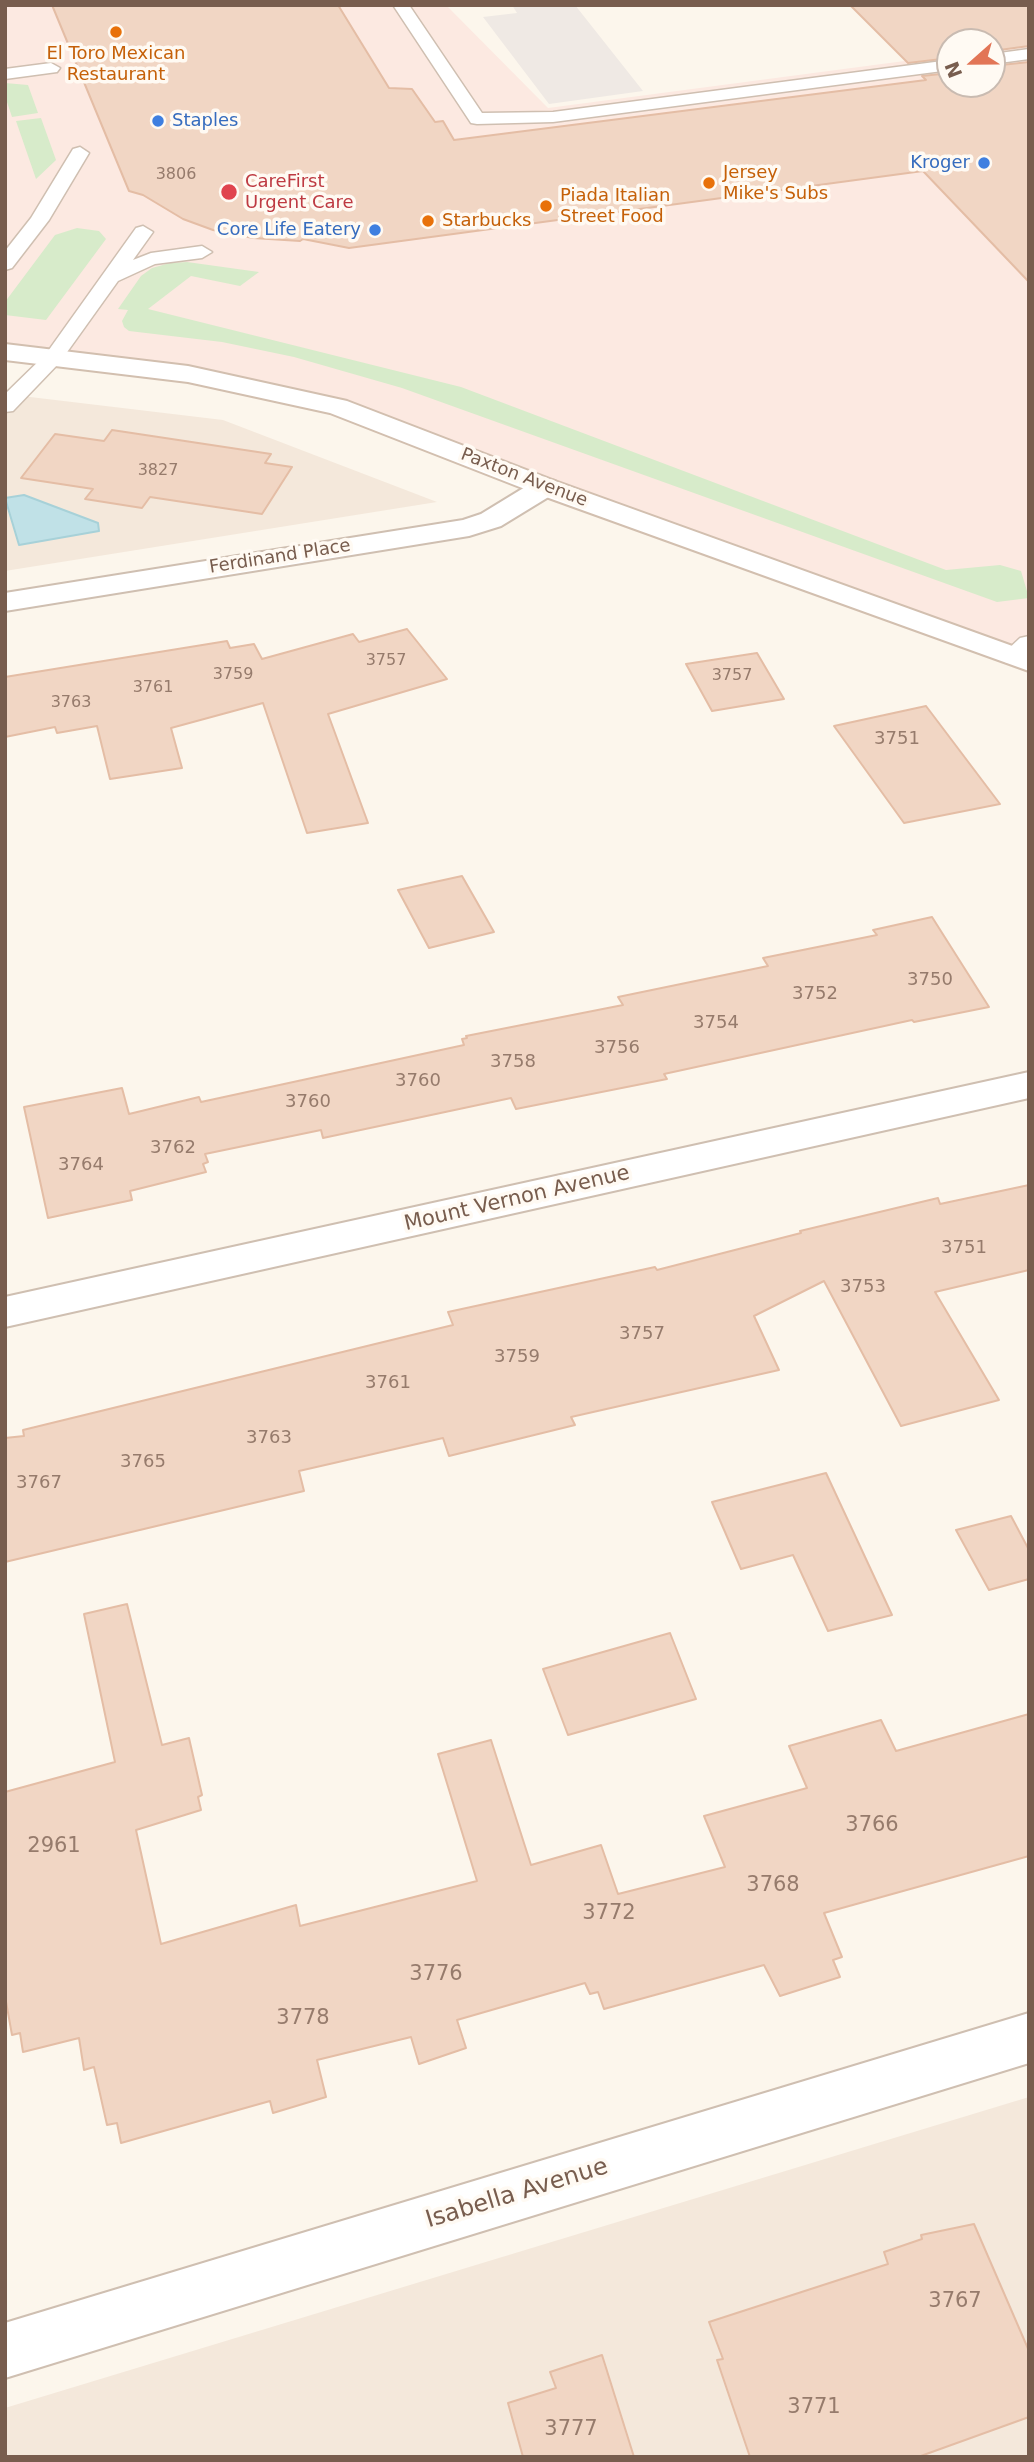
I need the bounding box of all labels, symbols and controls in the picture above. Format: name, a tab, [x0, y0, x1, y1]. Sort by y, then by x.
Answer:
marker: El Toro Mexican Restaurant	[108, 24, 124, 40]
north arrow	[936, 28, 1006, 98]
place label: El Toro Mexican Restaurant	[46, 43, 186, 86]
text: N	[940, 58, 966, 81]
place label: Staples	[172, 110, 238, 132]
marker: Staples	[150, 113, 166, 129]
place label: Kroger	[910, 152, 970, 174]
marker: Kroger	[976, 155, 992, 171]
place label: Jersey Mike's Subs	[723, 162, 828, 204]
house number: 3806	[156, 165, 196, 185]
place label: CareFirst Urgent Care	[245, 171, 354, 214]
marker: Jersey Mike's Subs	[701, 175, 717, 191]
marker: CareFirst Urgent Care	[219, 182, 239, 202]
place label: Piada Italian Street Food	[560, 185, 671, 228]
marker: Piada Italian Street Food	[538, 198, 554, 214]
place label: Starbucks	[442, 210, 531, 232]
marker: Starbucks	[420, 213, 436, 229]
place label: Core Life Eatery	[217, 219, 361, 241]
marker: Core Life Eatery	[367, 222, 383, 238]
street label: Paxton Avenue	[458, 444, 590, 512]
house number: 3827	[138, 461, 178, 481]
street label: Ferdinand Place	[208, 535, 352, 579]
house number: 3757	[366, 651, 406, 671]
house number: 3759	[213, 665, 253, 685]
house number: 3757	[712, 666, 752, 686]
house number: 3761	[133, 678, 173, 698]
house number: 3763	[51, 693, 91, 713]
house number: 3751	[874, 728, 920, 750]
house number: 3750	[907, 969, 953, 991]
house number: 3752	[792, 983, 838, 1005]
house number: 3754	[693, 1012, 739, 1034]
house number: 3756	[594, 1037, 640, 1059]
house number: 3758	[490, 1051, 536, 1073]
house number: 3760	[395, 1070, 441, 1092]
house number: 3760	[285, 1091, 331, 1113]
house number: 3762	[150, 1137, 196, 1159]
house number: 3764	[58, 1154, 104, 1176]
street label: Mount Vernon Avenue	[402, 1161, 632, 1237]
house number: 3751	[941, 1237, 987, 1259]
house number: 3753	[840, 1276, 886, 1298]
house number: 3757	[619, 1323, 665, 1345]
house number: 3759	[494, 1346, 540, 1368]
house number: 3761	[365, 1372, 411, 1394]
house number: 3763	[246, 1427, 292, 1449]
house number: 3765	[120, 1451, 166, 1473]
house number: 3767	[16, 1472, 62, 1494]
house number: 3766	[845, 1813, 899, 1839]
house number: 2961	[27, 1834, 81, 1860]
house number: 3768	[746, 1873, 800, 1899]
house number: 3772	[582, 1901, 636, 1927]
house number: 3776	[409, 1962, 463, 1988]
house number: 3778	[276, 2006, 330, 2032]
street label: Isabella Avenue	[422, 2153, 612, 2235]
house number: 3767	[928, 2289, 982, 2315]
house number: 3771	[787, 2395, 841, 2421]
house number: 3777	[544, 2417, 598, 2443]

